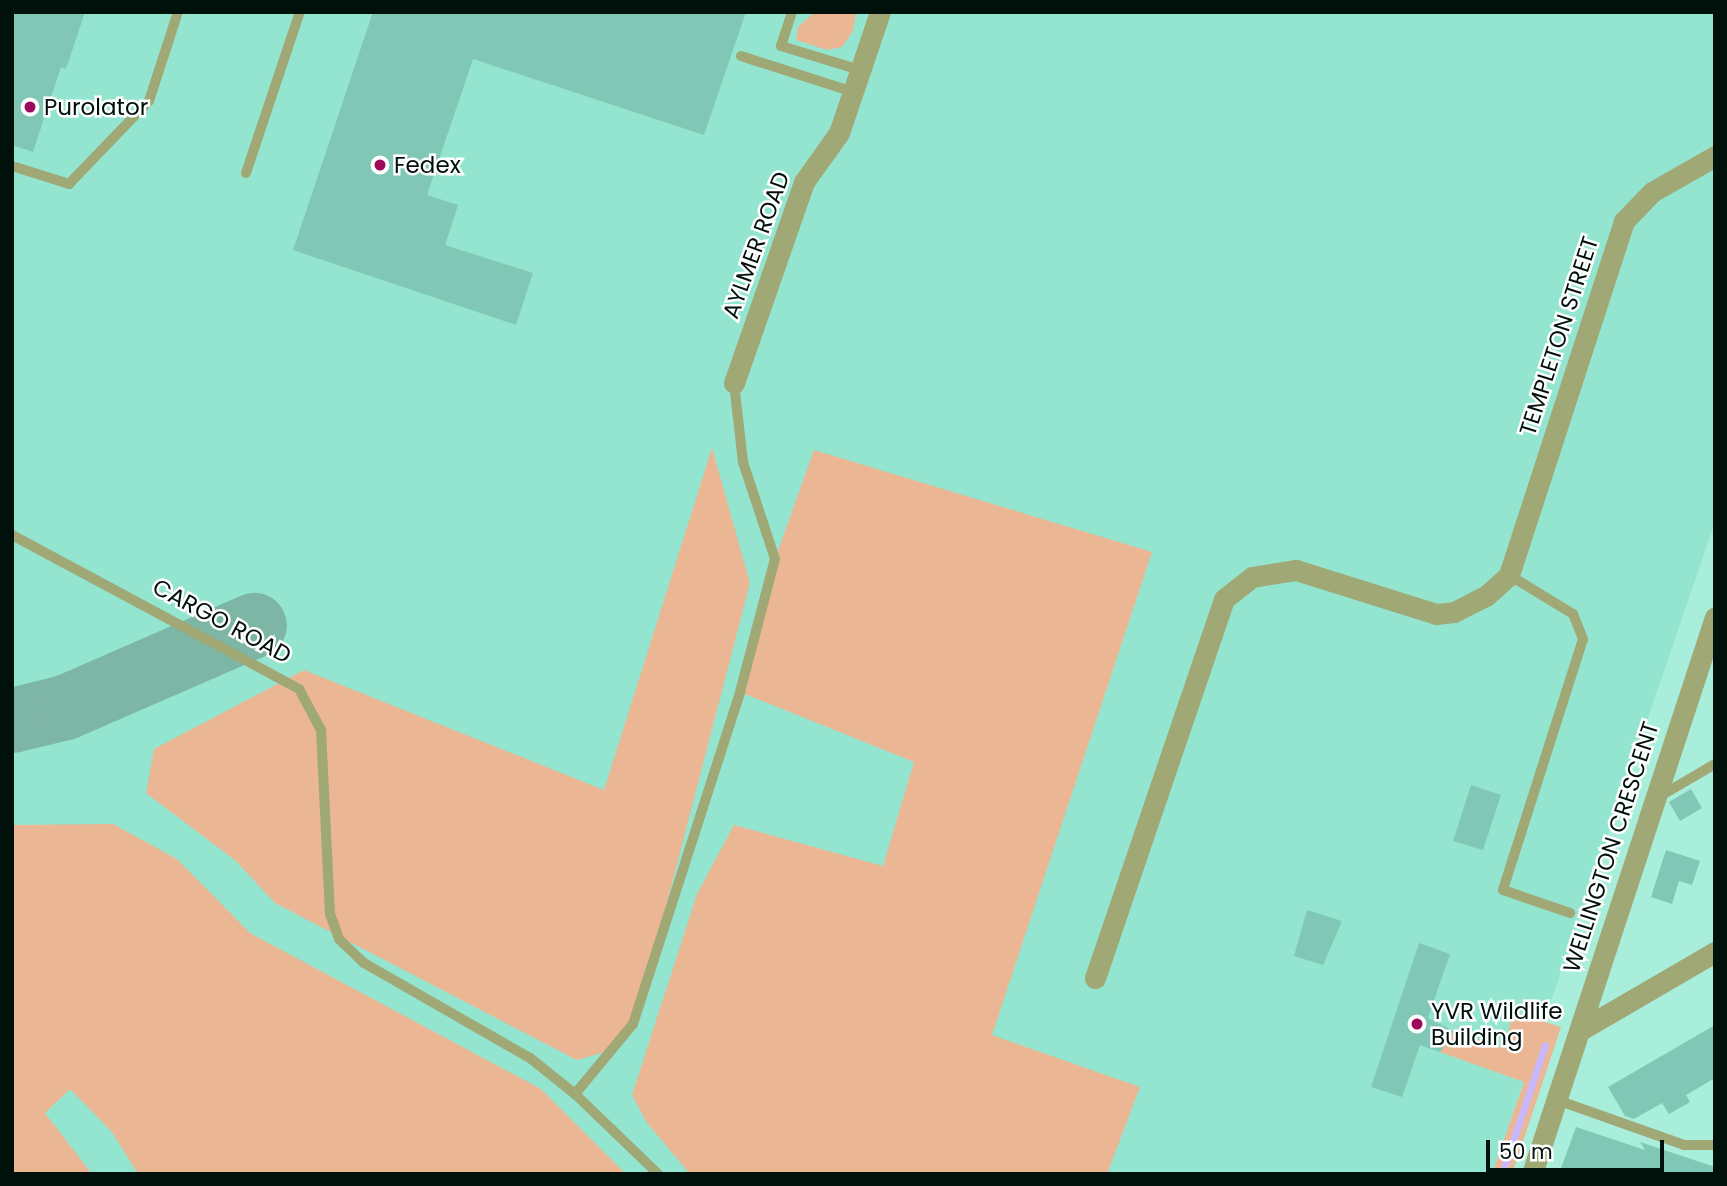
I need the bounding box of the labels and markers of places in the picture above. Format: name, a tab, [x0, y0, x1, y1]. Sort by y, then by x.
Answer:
place label: Purolator	[44, 93, 148, 121]
marker: Purolator	[22, 99, 38, 115]
place label: Fedex	[394, 151, 461, 179]
marker: Fedex	[372, 157, 388, 173]
place label: YVR Wildlife Building	[1431, 997, 1563, 1051]
marker: YVR Wildlife Building	[1409, 1016, 1425, 1032]

